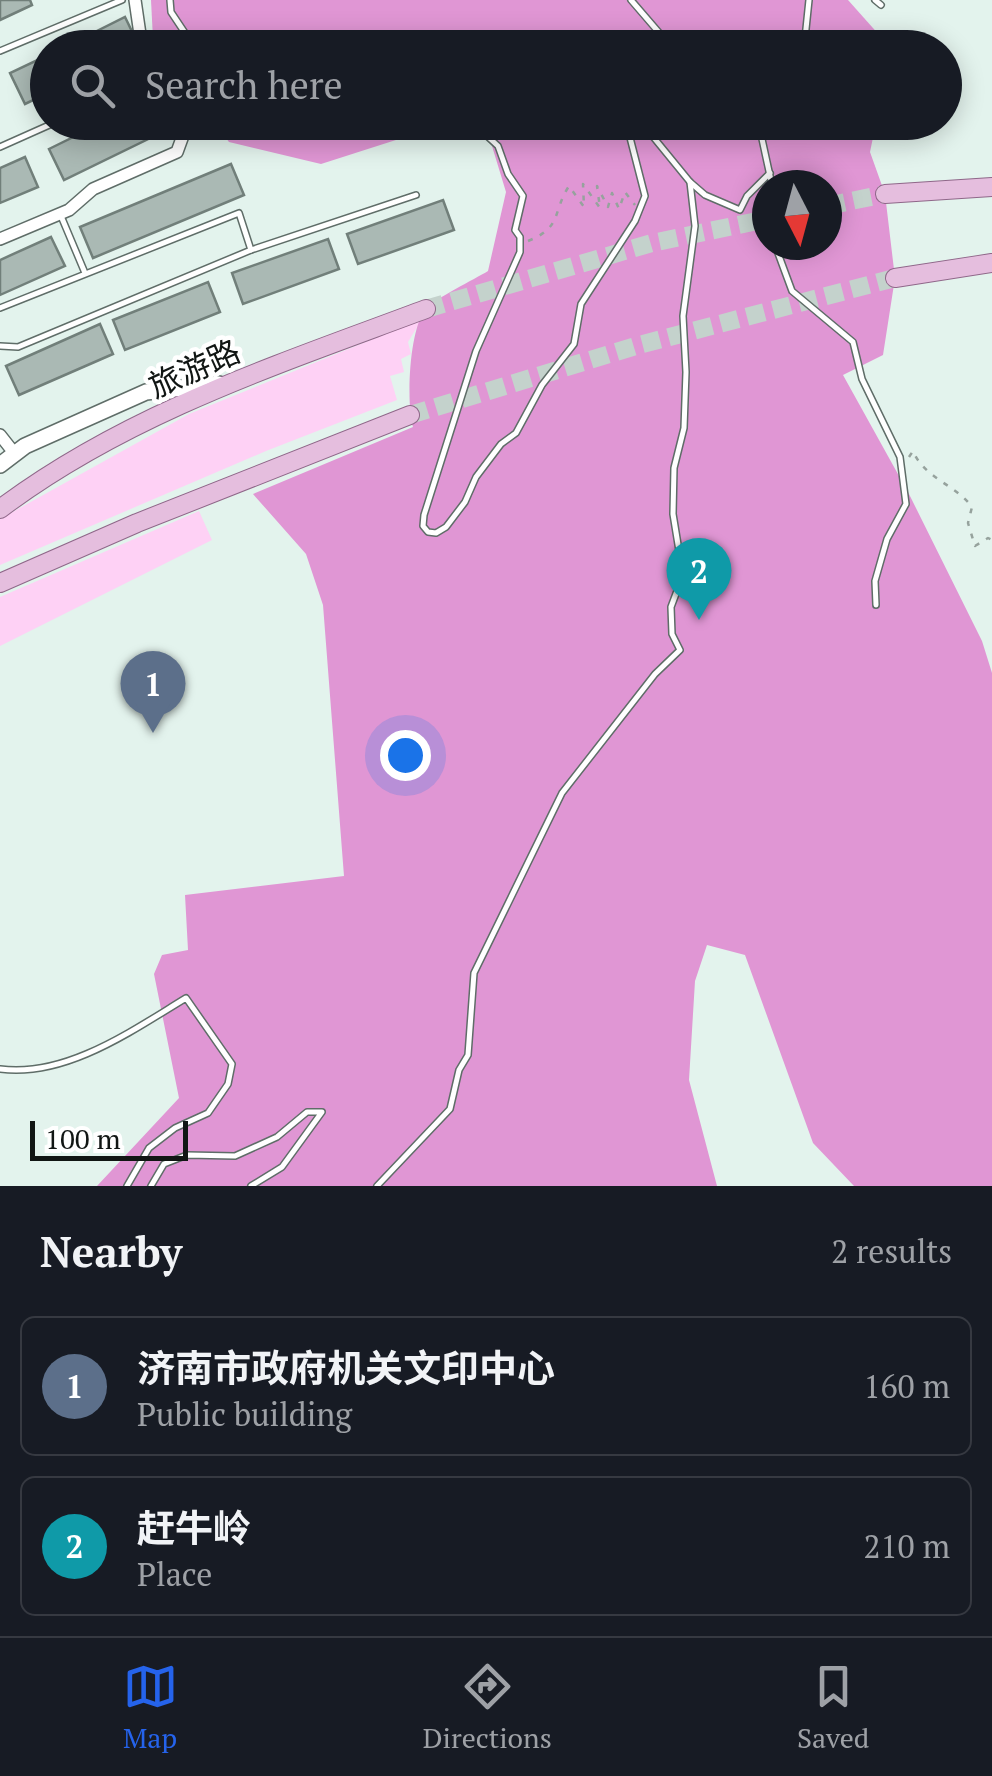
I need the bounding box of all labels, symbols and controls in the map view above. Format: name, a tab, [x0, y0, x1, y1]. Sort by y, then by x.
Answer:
search box	[30, 30, 962, 140]
icon: search	[65, 58, 120, 113]
text: Search here	[145, 60, 343, 110]
north arrow	[752, 170, 842, 260]
street label: 旅游路	[142, 329, 246, 407]
pin: 2	[666, 538, 732, 620]
pin: 1	[120, 650, 186, 733]
your location	[380, 730, 431, 781]
scale bar	[30, 1116, 188, 1160]
text: 100 m	[45, 1120, 121, 1157]
text: Nearby	[40, 1223, 182, 1279]
text: 2 results	[831, 1230, 952, 1272]
text: 济南市政府机关文印中心	[137, 1343, 555, 1393]
text: 1	[65, 1365, 84, 1407]
text: 160 m	[863, 1365, 950, 1407]
text: Public building	[137, 1393, 352, 1435]
text: 赶牛岭	[137, 1503, 251, 1553]
text: 2	[65, 1525, 84, 1567]
text: 210 m	[863, 1525, 950, 1567]
text: Place	[137, 1553, 212, 1595]
tab: Map	[123, 1659, 178, 1756]
tab: Directions	[423, 1659, 552, 1756]
tab: Saved	[797, 1659, 869, 1756]

